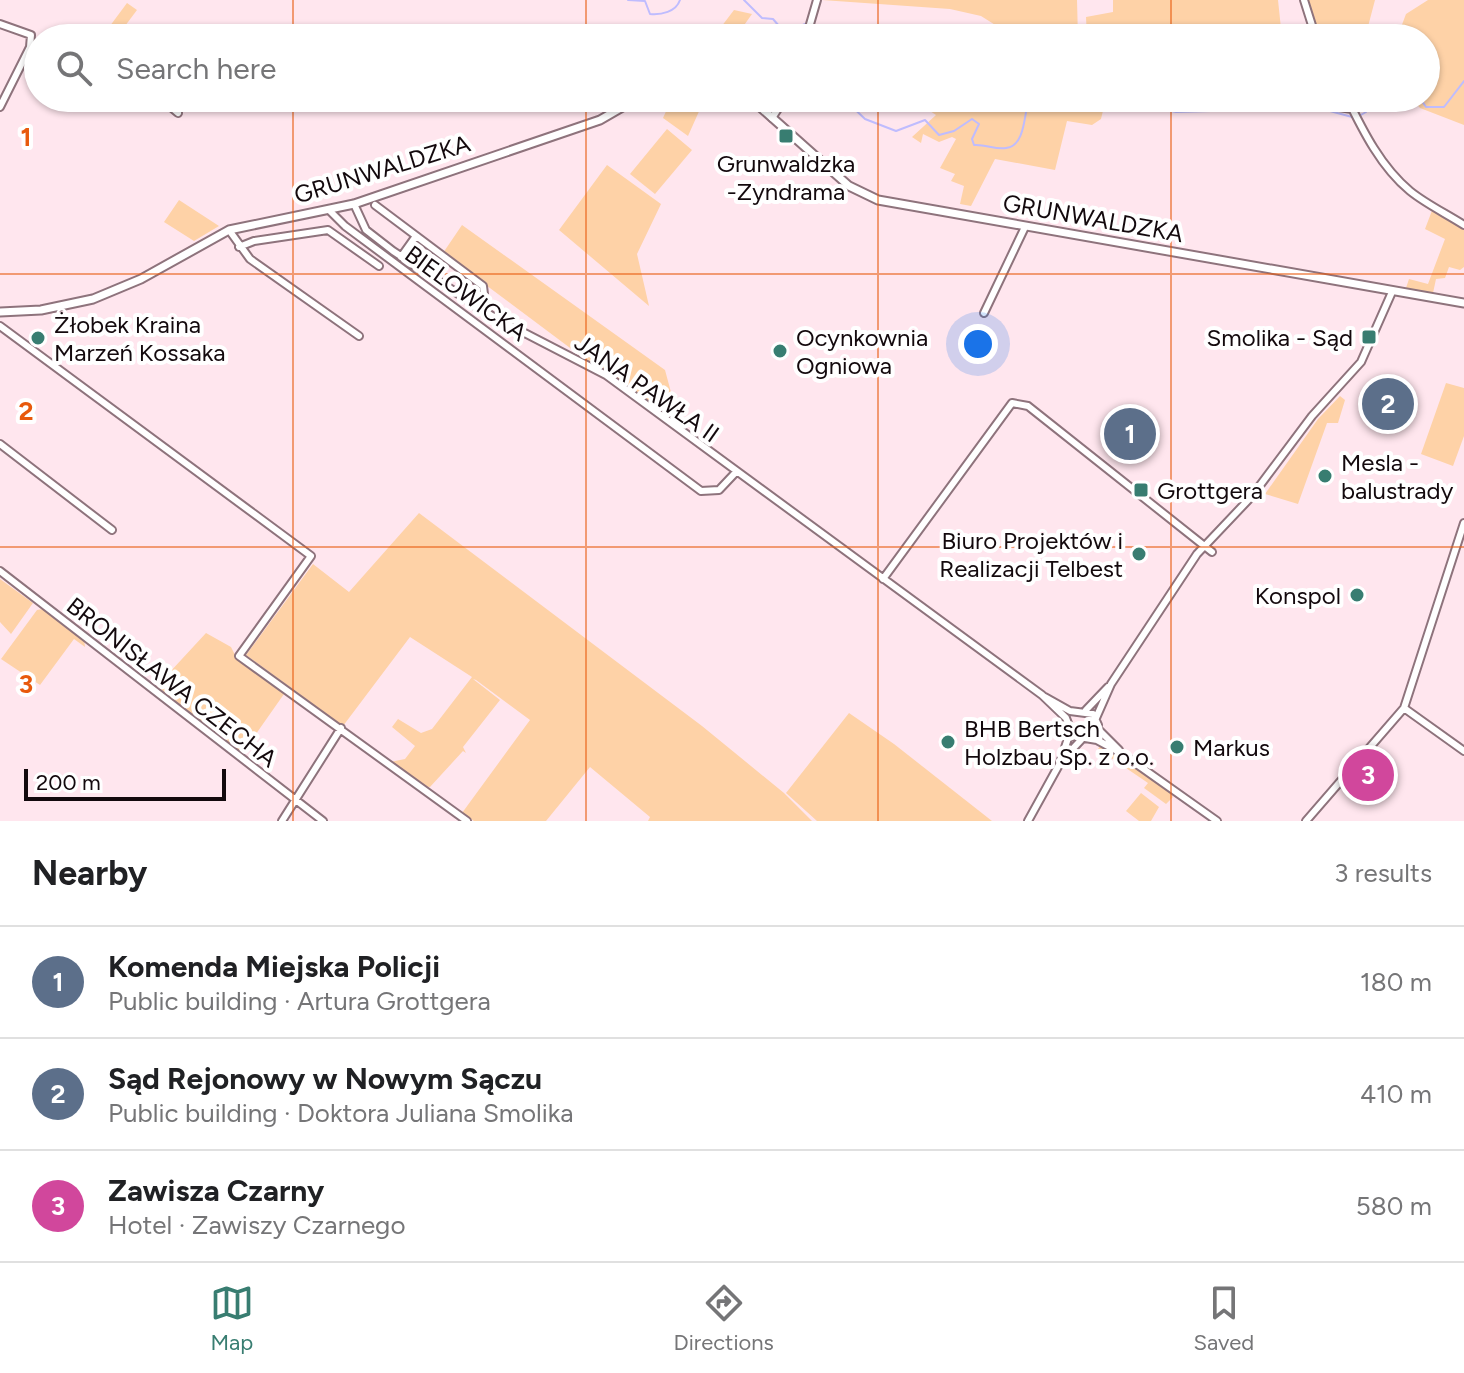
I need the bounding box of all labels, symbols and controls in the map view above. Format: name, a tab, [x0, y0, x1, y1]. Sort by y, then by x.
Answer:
search box	[24, 24, 1440, 112]
icon: search	[52, 46, 96, 90]
text: Search here	[116, 50, 276, 87]
text: 1	[21, 121, 31, 153]
marker: Grunwaldzka -Zyndrama	[777, 127, 795, 145]
street label: GRUNWALDZKA	[290, 128, 474, 210]
place label: Grunwaldzka -Zyndrama	[717, 149, 855, 206]
street label: GRUNWALDZKA	[1001, 188, 1186, 248]
street label: BIELOWICKA	[399, 239, 533, 347]
place label: Żłobek Kraina Marzeń Kossaka	[54, 310, 225, 367]
place label: Ocynkownia Ogniowa	[796, 323, 928, 380]
place label: Smolika - Sąd	[1207, 323, 1353, 352]
your location	[958, 324, 998, 364]
street label: JANA PAWŁA II	[569, 328, 725, 448]
marker: Smolika - Sąd	[1360, 328, 1378, 346]
marker: Żłobek Kraina Marzeń Kossaka	[29, 329, 47, 347]
marker: Ocynkownia Ogniowa	[771, 342, 789, 360]
pin: 2	[1362, 374, 1414, 434]
text: 2	[18, 395, 34, 427]
pin: 1	[1104, 404, 1156, 464]
place label: Mesla - balustrady	[1341, 448, 1454, 505]
marker: Mesla - balustrady	[1316, 467, 1334, 485]
place label: Grottgera	[1157, 476, 1263, 505]
marker: Grottgera	[1132, 481, 1150, 499]
place label: Biuro Projektów i Realizacji Telbest	[939, 526, 1123, 583]
marker: Biuro Projektów i Realizacji Telbest	[1130, 545, 1148, 563]
place label: Konspol	[1255, 581, 1341, 610]
marker: Konspol	[1348, 586, 1366, 604]
street label: BRONISŁAWA CZECHA	[61, 591, 284, 774]
text: 3	[19, 668, 33, 700]
place label: BHB Bertsch Holzbau Sp. z o.o.	[964, 714, 1154, 771]
marker: BHB Bertsch Holzbau Sp. z o.o.	[939, 733, 957, 751]
place label: Markus	[1193, 733, 1270, 762]
marker: Markus	[1168, 738, 1186, 756]
pin: 3	[1342, 745, 1394, 805]
scale bar	[24, 765, 226, 801]
text: 200 m	[36, 769, 101, 796]
text: Nearby	[32, 853, 147, 894]
text: 3 results	[1334, 857, 1432, 889]
text: Komenda Miejska Policji	[108, 948, 440, 985]
text: 1	[53, 966, 63, 998]
text: 180 m	[1360, 966, 1432, 998]
text: Public building · Artura Grottgera	[108, 985, 491, 1017]
text: Sąd Rejonowy w Nowym Sączu	[108, 1060, 542, 1097]
text: 2	[50, 1078, 66, 1110]
text: 410 m	[1360, 1078, 1432, 1110]
text: Public building · Doktora Juliana Smolika	[108, 1097, 573, 1129]
text: Zawisza Czarny	[108, 1172, 324, 1209]
text: 3	[51, 1190, 65, 1222]
text: 580 m	[1356, 1190, 1432, 1222]
text: Hotel · Zawiszy Czarnego	[108, 1209, 405, 1241]
tab: Map	[210, 1281, 254, 1356]
tab: Directions	[674, 1281, 774, 1356]
tab: Saved	[1193, 1281, 1254, 1356]

